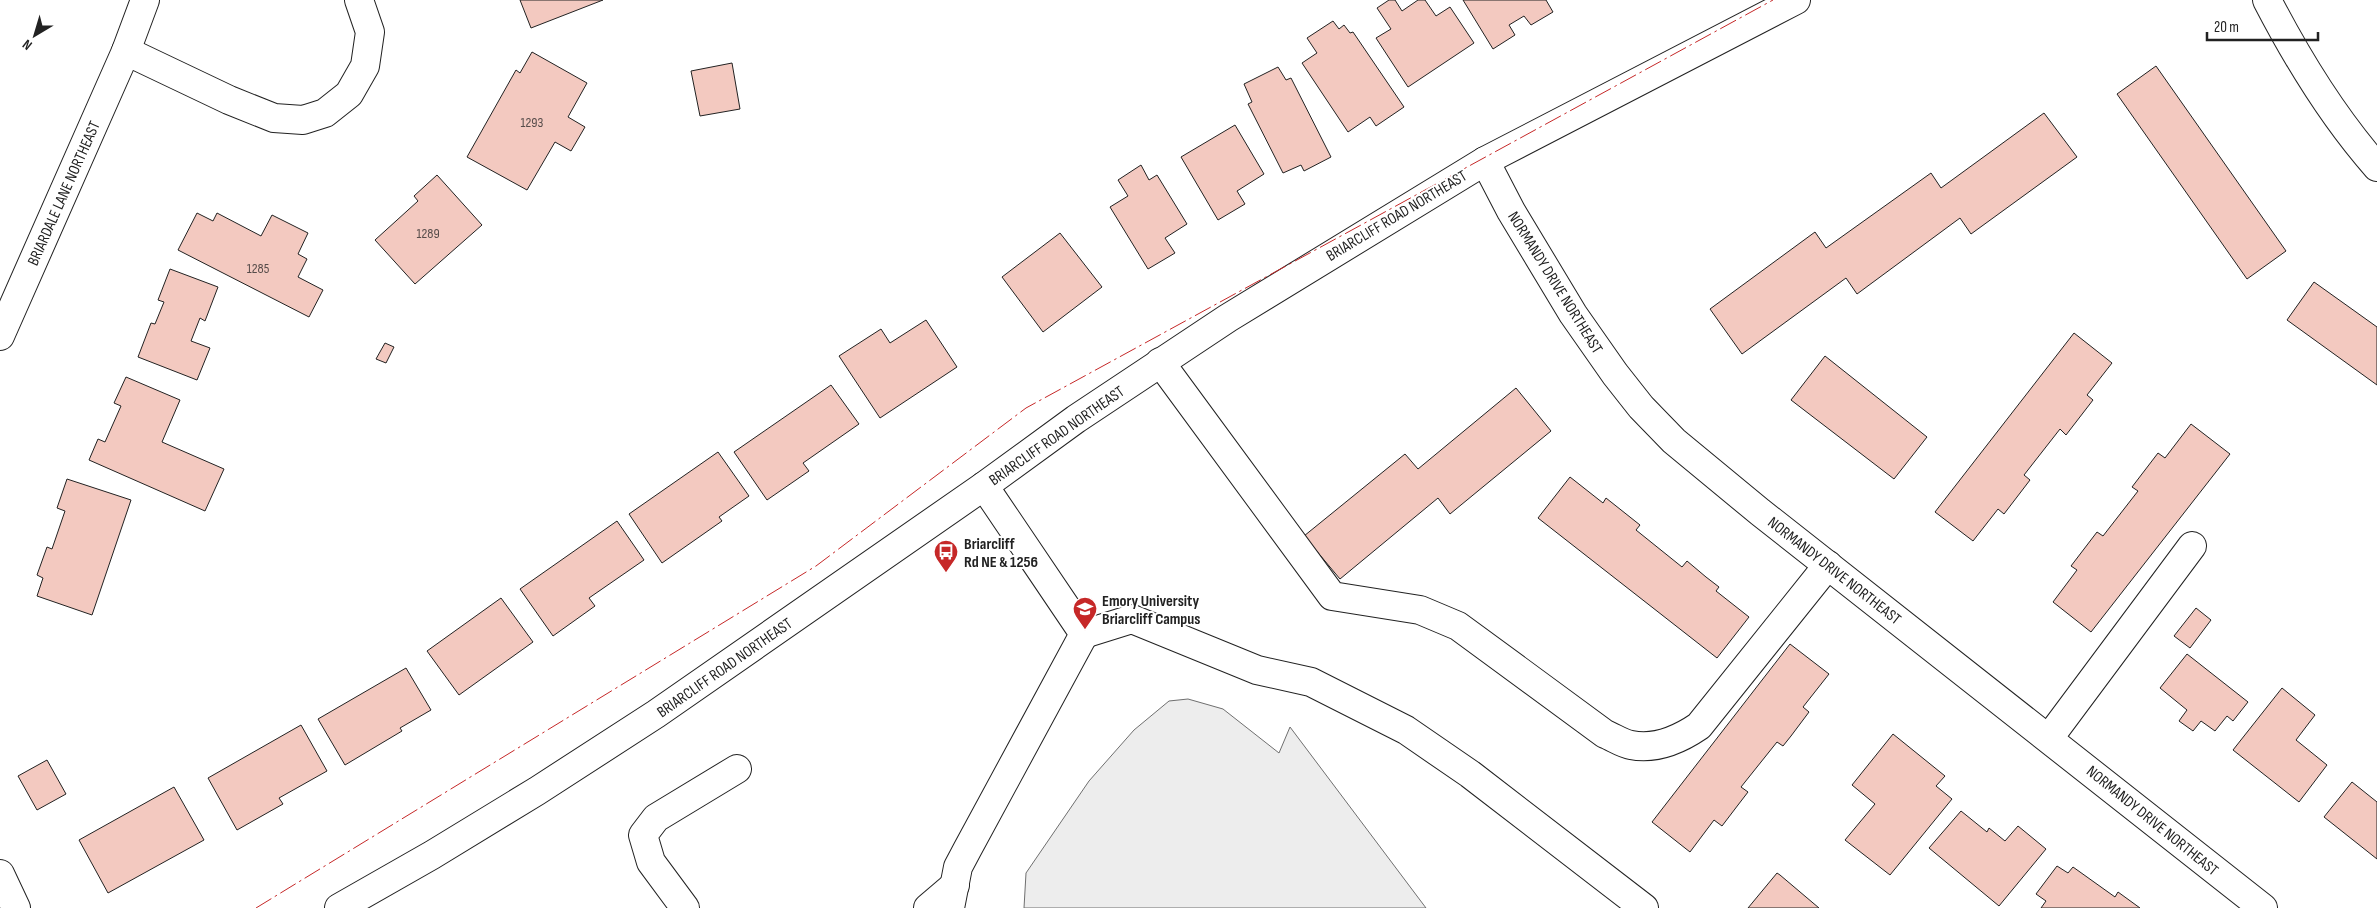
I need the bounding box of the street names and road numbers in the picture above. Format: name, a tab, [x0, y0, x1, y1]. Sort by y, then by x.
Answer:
street label: BRIARDALE LANE NORTHEAST	[24, 118, 105, 269]
street label: BRIARCLIFF ROAD NORTHEAST	[1323, 167, 1471, 266]
street label: NORMANDY DRIVE NORTHEAST	[1503, 208, 1606, 358]
street label: BRIARCLIFF ROAD NORTHEAST	[986, 382, 1129, 490]
street label: NORMANDY DRIVE NORTHEAST	[1764, 513, 1905, 629]
street label: BRIARCLIFF ROAD NORTHEAST	[654, 614, 797, 722]
street label: NORMANDY DRIVE NORTHEAST	[2082, 762, 2222, 880]

